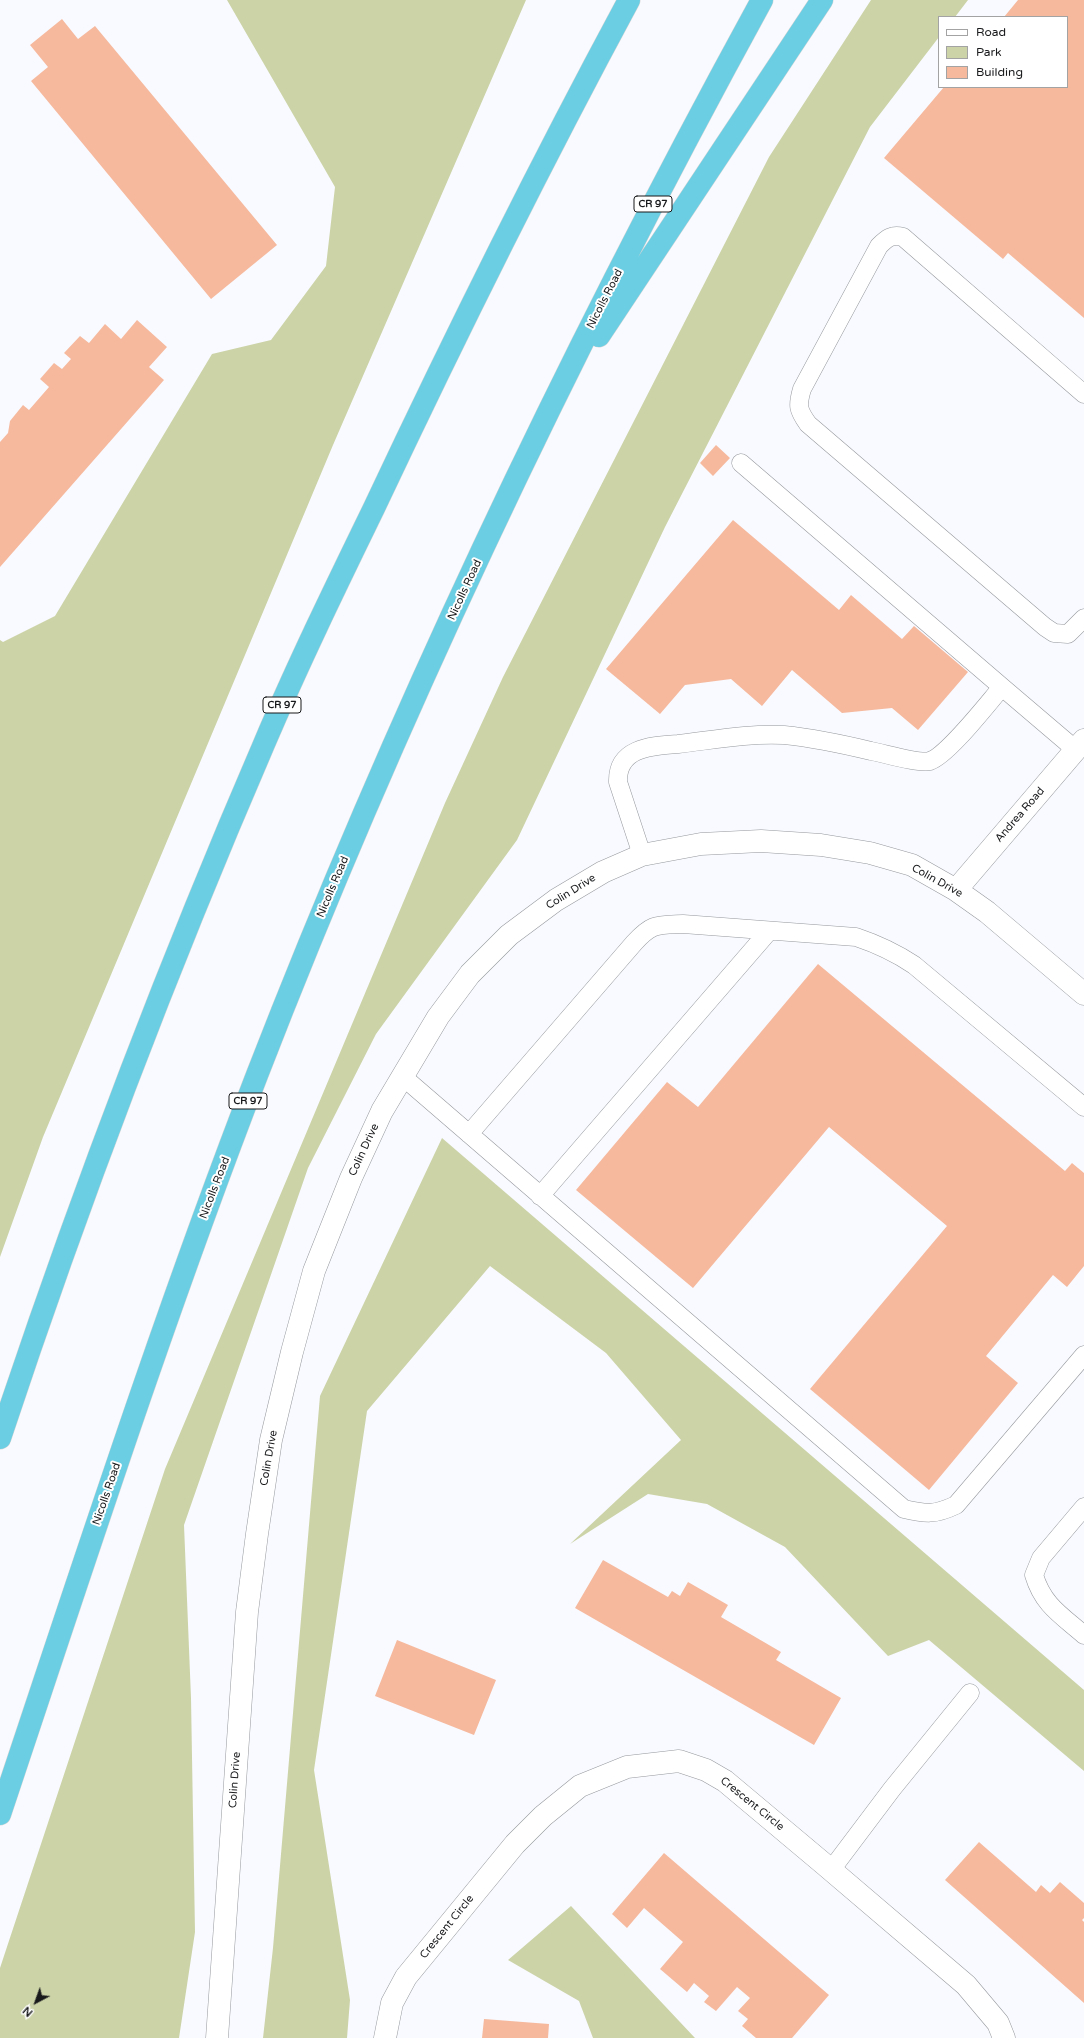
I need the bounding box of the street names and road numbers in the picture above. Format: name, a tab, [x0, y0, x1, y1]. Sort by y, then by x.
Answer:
road number: CR 97	[634, 196, 672, 212]
street label: Nicolls Road	[584, 267, 626, 331]
street label: Nicolls Road	[445, 558, 485, 622]
road number: CR 97	[263, 697, 301, 713]
street label: Andrea Road	[992, 785, 1048, 845]
street label: Nicolls Road	[314, 854, 352, 920]
street label: Colin Drive	[909, 862, 965, 900]
street label: Colin Drive	[544, 871, 598, 913]
road number: CR 97	[229, 1093, 267, 1109]
street label: Colin Drive	[346, 1122, 382, 1178]
street label: Nicolls Road	[197, 1155, 233, 1221]
street label: Colin Drive	[258, 1429, 280, 1487]
street label: Nicolls Road	[90, 1461, 124, 1527]
street label: Colin Drive	[226, 1751, 244, 1809]
street label: Crescent Circle	[718, 1774, 786, 1834]
street label: Crescent Circle	[417, 1893, 477, 1961]

